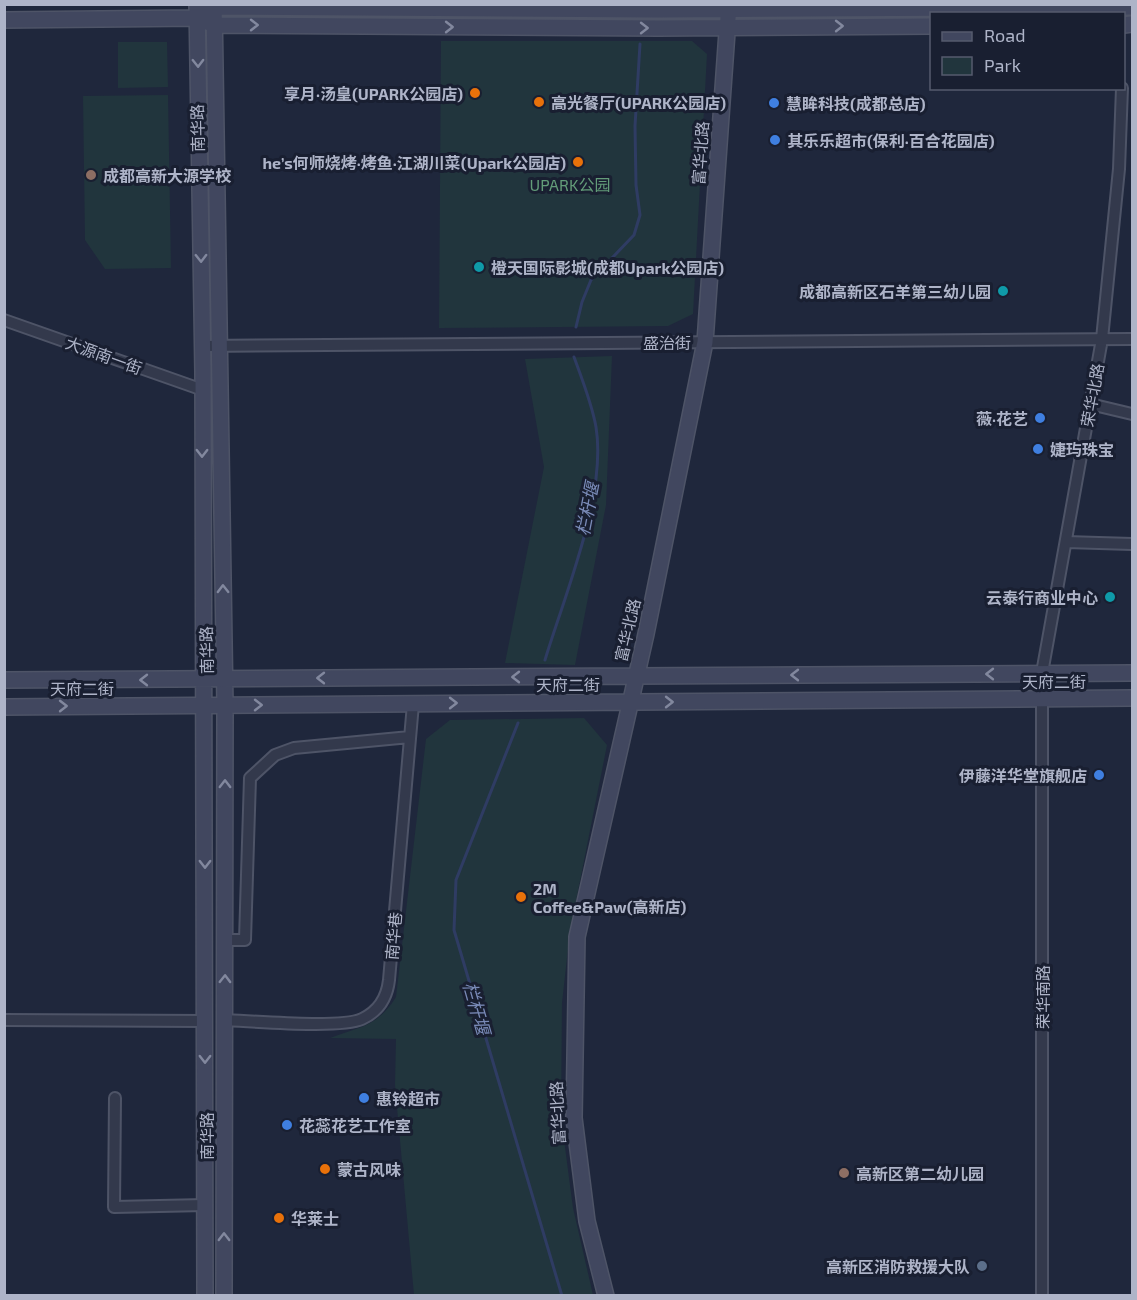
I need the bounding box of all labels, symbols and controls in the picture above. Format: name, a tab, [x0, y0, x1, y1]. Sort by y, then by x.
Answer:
legend	[930, 12, 1125, 90]
one-way arrow	[249, 19, 258, 31]
one-way arrow	[834, 20, 843, 32]
one-way arrow	[444, 21, 453, 33]
one-way arrow	[639, 22, 648, 34]
text: Road	[984, 24, 1025, 46]
text: Park	[984, 54, 1021, 76]
one-way arrow	[191, 58, 204, 67]
place label: 享月·汤皇(UPARK公园店)	[284, 84, 463, 103]
marker: 享月·汤皇(UPARK公园店)	[468, 86, 482, 100]
place label: 高光餐厅(UPARK公园店)	[551, 93, 726, 112]
place label: 慧眸科技(成都总店)	[786, 94, 926, 113]
marker: 高光餐厅(UPARK公园店)	[532, 95, 546, 109]
marker: 慧眸科技(成都总店)	[767, 96, 781, 110]
street label: 南华路	[187, 104, 207, 152]
street label: 富华北路	[688, 120, 712, 186]
place label: 其乐乐超市(保利·百合花园店)	[787, 131, 995, 150]
marker: 其乐乐超市(保利·百合花园店)	[768, 133, 782, 147]
place label: he’s何师烧烤·烤鱼·江湖川菜(Upark公园店)	[262, 153, 566, 172]
marker: he’s何师烧烤·烤鱼·江湖川菜(Upark公园店)	[571, 155, 585, 169]
place label: 成都高新大源学校	[103, 166, 232, 185]
marker: 成都高新大源学校	[84, 168, 98, 182]
park label: UPARK公园	[530, 175, 610, 194]
one-way arrow	[195, 253, 207, 262]
place label: 橙天国际影城(成都Upark公园店)	[491, 258, 724, 277]
marker: 橙天国际影城(成都Upark公园店)	[472, 260, 486, 274]
place label: 成都高新区石羊第三幼儿园	[799, 282, 991, 301]
marker: 成都高新区石羊第三幼儿园	[996, 284, 1010, 298]
street label: 大源南一街	[63, 332, 145, 378]
street label: 盛治街	[643, 333, 691, 352]
street label: 荣华北路	[1077, 362, 1107, 428]
place label: 薇·花艺	[976, 409, 1028, 428]
marker: 薇·花艺	[1033, 411, 1047, 425]
place label: 婕玙珠宝	[1050, 440, 1114, 459]
marker: 婕玙珠宝	[1031, 442, 1045, 456]
one-way arrow	[196, 448, 208, 457]
water label: 栏杆堰	[571, 477, 604, 538]
one-way arrow	[217, 585, 229, 594]
place label: 云泰行商业中心	[986, 588, 1098, 607]
marker: 云泰行商业中心	[1103, 590, 1117, 604]
street label: 富华北路	[611, 597, 643, 663]
street label: 南华路	[196, 626, 216, 674]
one-way arrow	[986, 667, 995, 680]
one-way arrow	[791, 669, 800, 681]
one-way arrow	[512, 671, 521, 683]
one-way arrow	[317, 672, 326, 684]
street label: 天府二街	[1022, 672, 1086, 691]
one-way arrow	[139, 673, 148, 686]
street label: 天府二街	[536, 675, 600, 694]
street label: 天府二街	[50, 679, 114, 698]
one-way arrow	[664, 696, 673, 708]
one-way arrow	[448, 697, 457, 709]
one-way arrow	[253, 699, 262, 711]
one-way arrow	[58, 700, 67, 712]
place label: 伊藤洋华堂旗舰店	[958, 766, 1087, 785]
marker: 伊藤洋华堂旗舰店	[1092, 768, 1106, 782]
one-way arrow	[219, 780, 231, 789]
one-way arrow	[199, 859, 211, 868]
place label: 2M Coffee&Paw(高新店)	[533, 879, 687, 916]
marker: 2M Coffee&Paw(高新店)	[514, 890, 528, 904]
street label: 南华巷	[381, 911, 405, 961]
street label: 荣华南路	[1033, 965, 1052, 1029]
one-way arrow	[218, 975, 231, 984]
water label: 栏杆堰	[459, 979, 496, 1040]
one-way arrow	[199, 1054, 211, 1063]
street label: 富华北路	[546, 1081, 568, 1145]
place label: 惠铃超市	[376, 1089, 440, 1108]
marker: 惠铃超市	[357, 1091, 371, 1105]
street label: 南华路	[197, 1112, 216, 1160]
place label: 花蕊花艺工作室	[299, 1116, 411, 1135]
marker: 花蕊花艺工作室	[280, 1118, 294, 1132]
place label: 蒙古风味	[337, 1160, 401, 1179]
marker: 蒙古风味	[318, 1162, 332, 1176]
place label: 高新区第二幼儿园	[856, 1164, 984, 1183]
marker: 高新区第二幼儿园	[837, 1166, 851, 1180]
place label: 华莱士	[291, 1209, 339, 1228]
marker: 华莱士	[272, 1211, 286, 1225]
one-way arrow	[218, 1233, 230, 1242]
place label: 高新区消防救援大队	[826, 1257, 970, 1276]
marker: 高新区消防救援大队	[975, 1259, 989, 1273]

